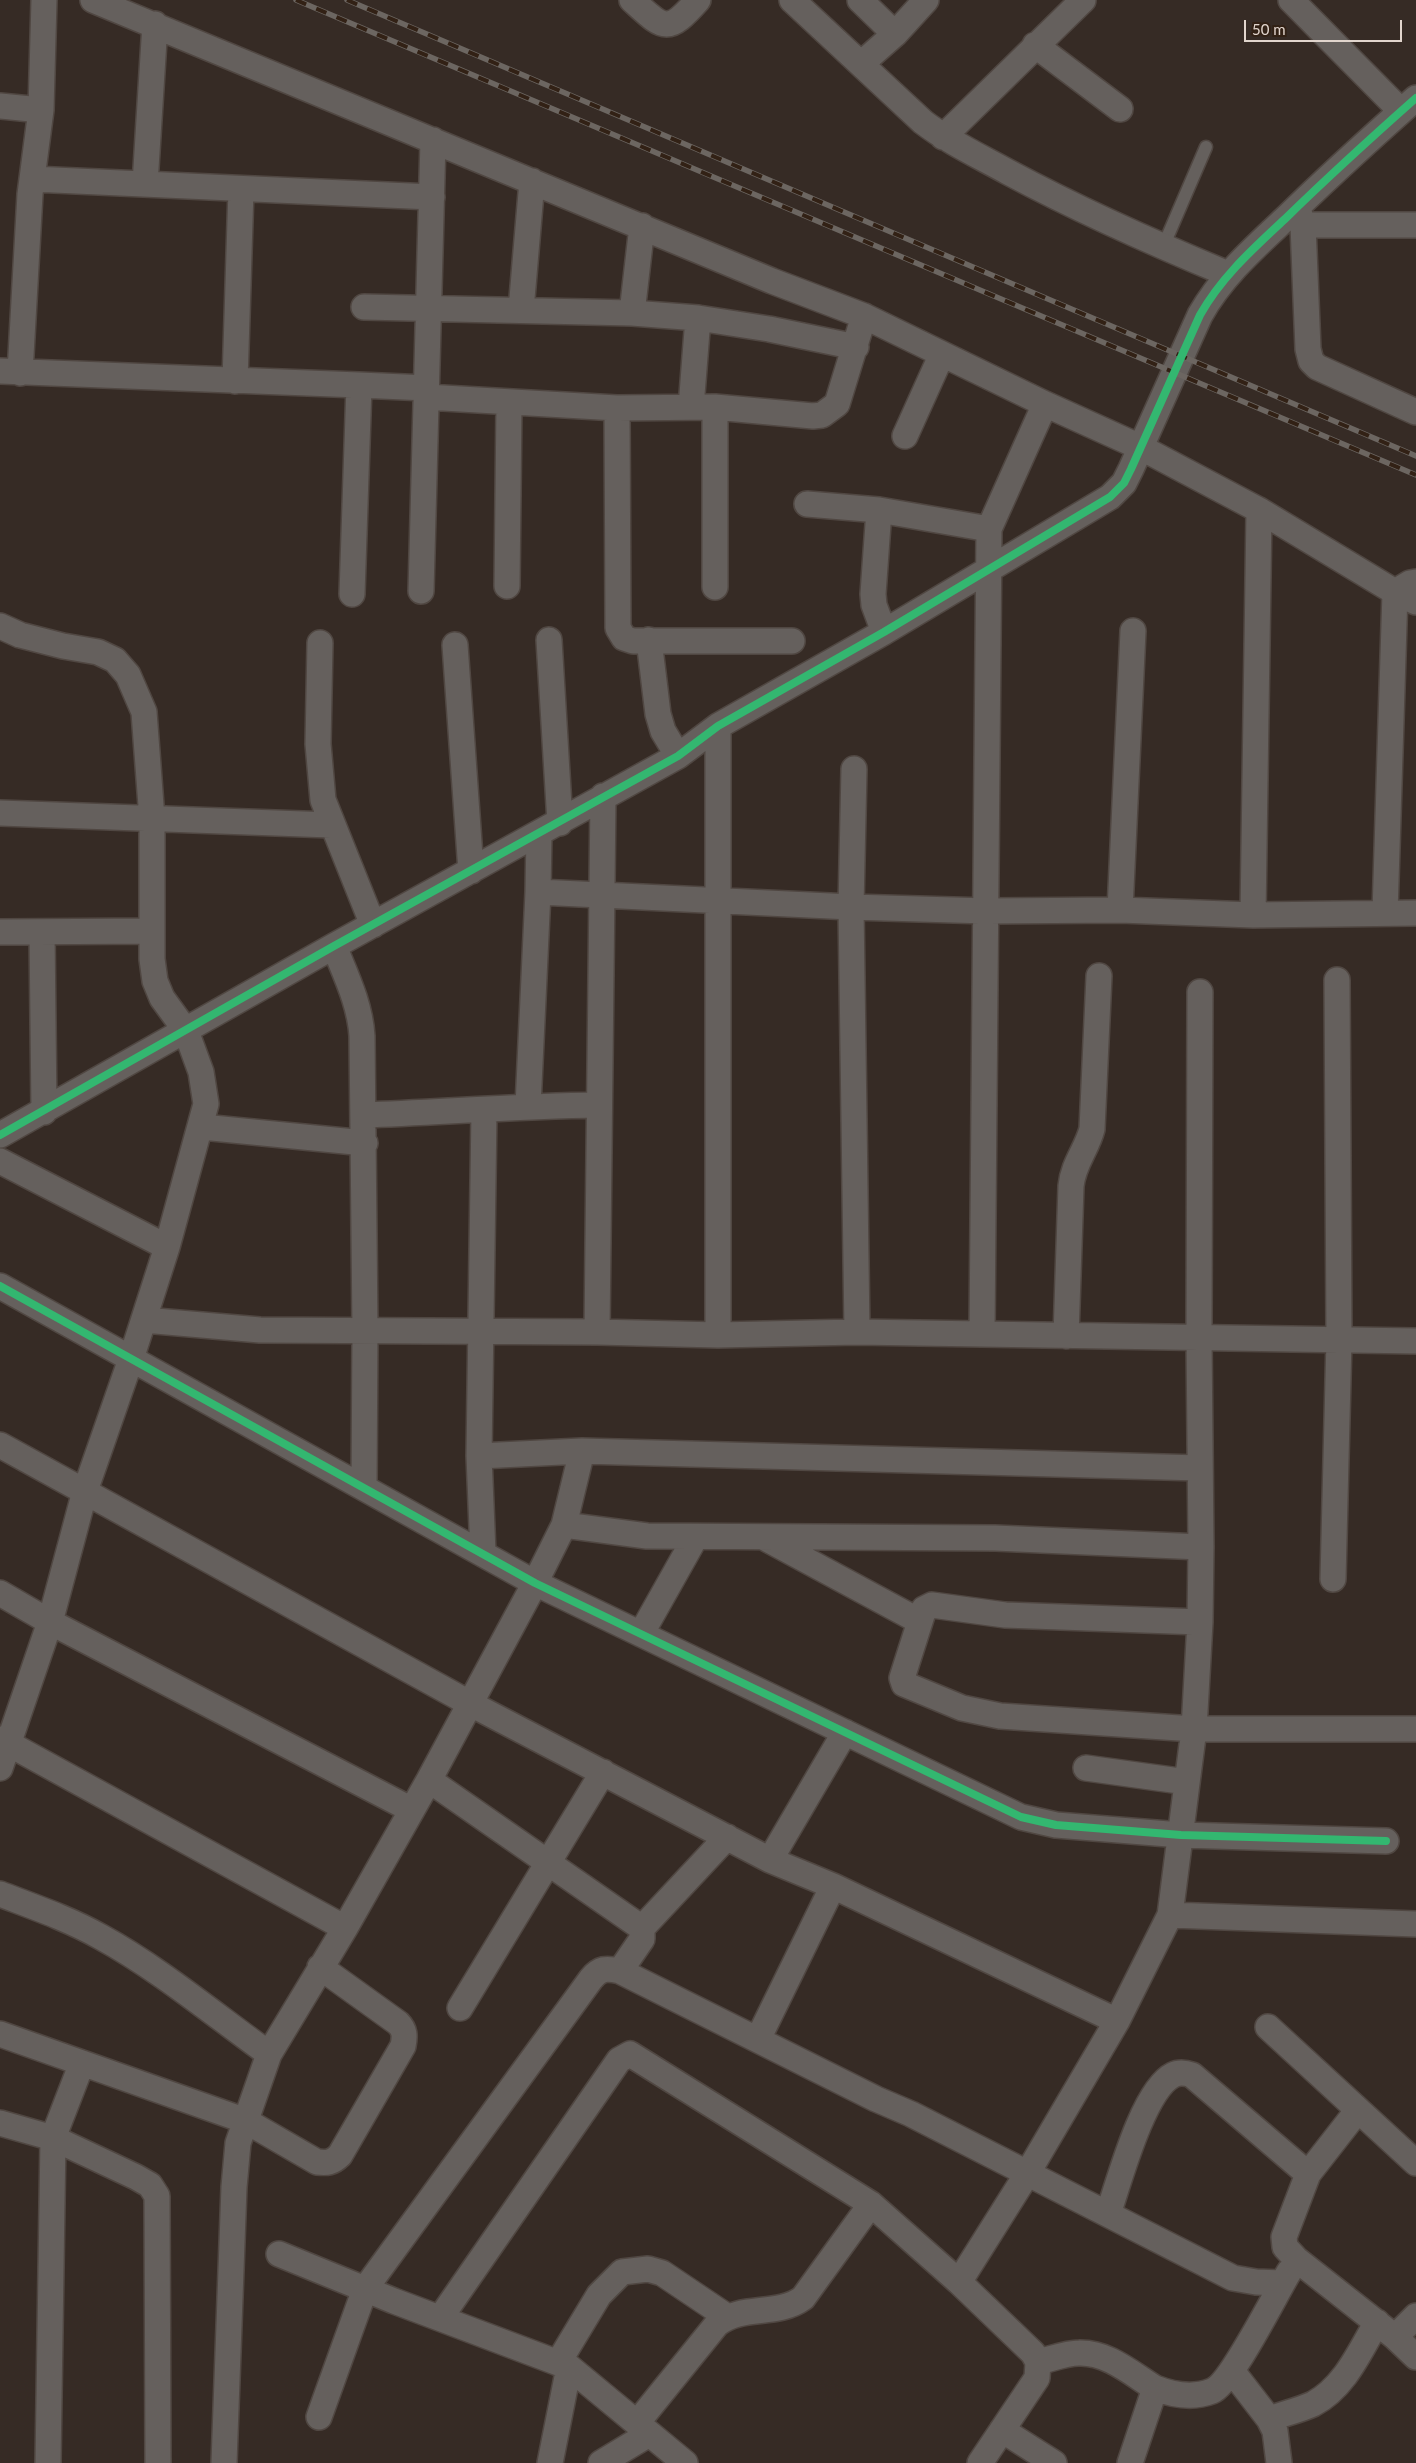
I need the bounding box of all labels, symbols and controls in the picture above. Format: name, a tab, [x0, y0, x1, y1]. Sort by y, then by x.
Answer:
scale bar	[1246, 10, 1404, 42]
text: 50 m	[1252, 20, 1286, 38]

